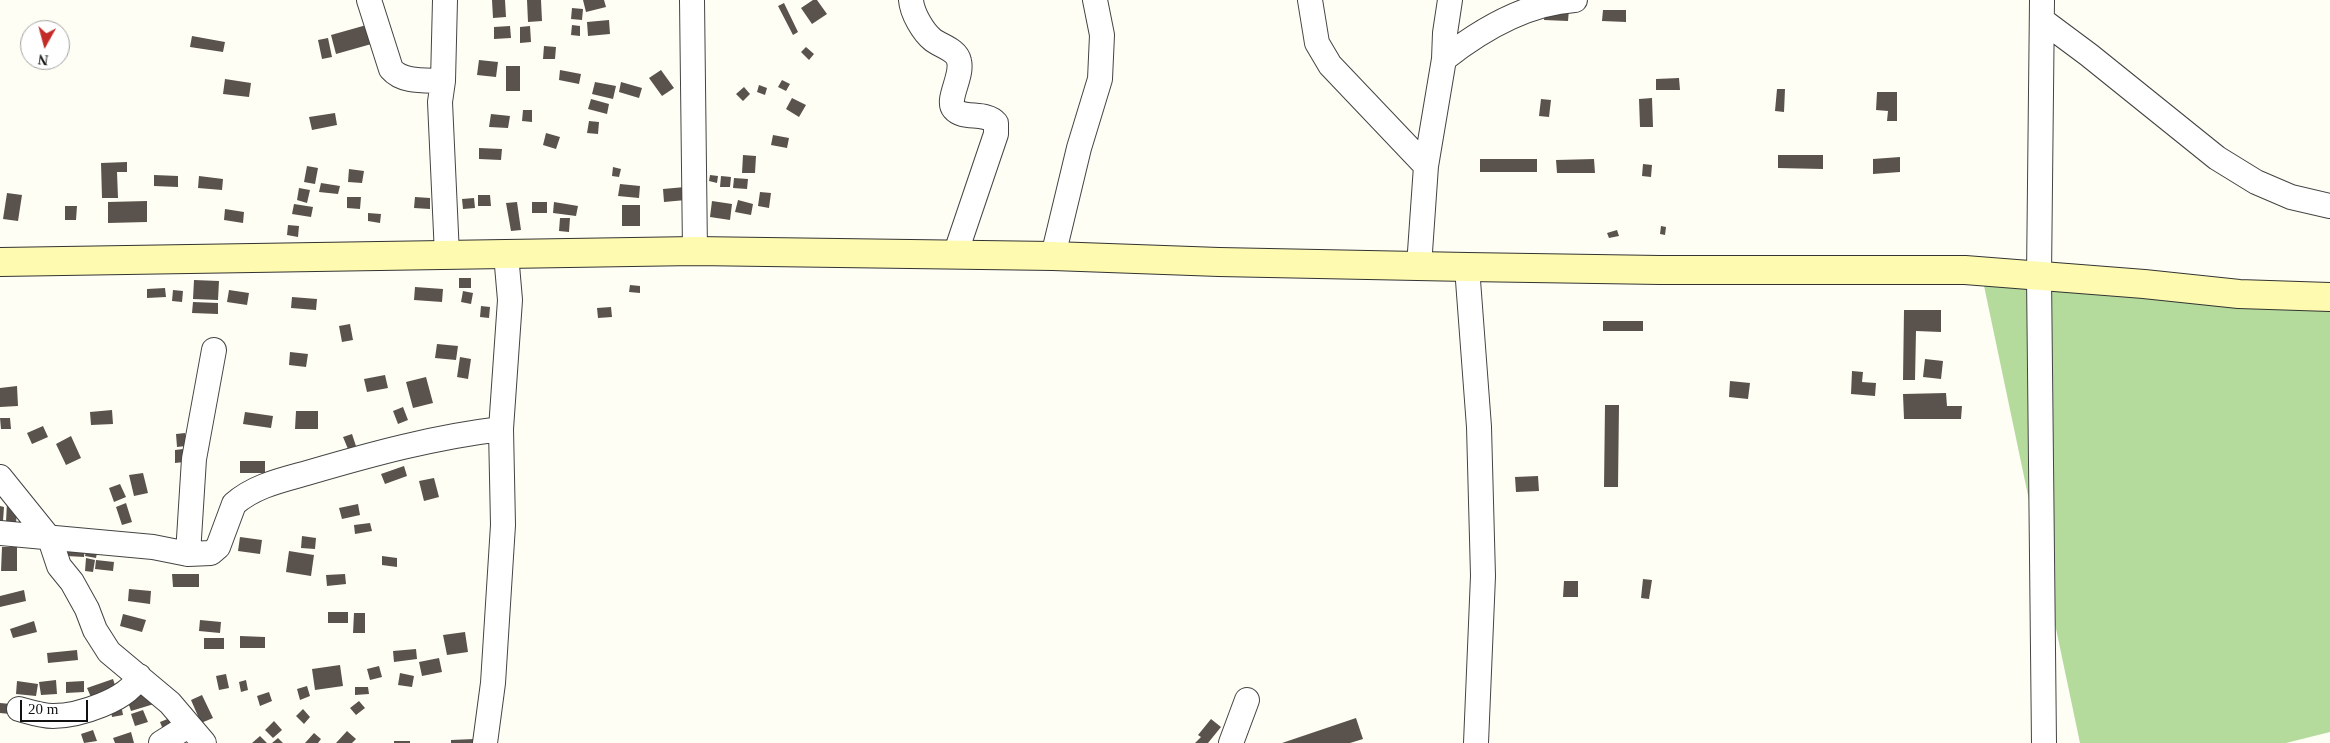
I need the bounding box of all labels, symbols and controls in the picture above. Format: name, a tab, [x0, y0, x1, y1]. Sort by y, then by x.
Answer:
north arrow	[20, 20, 70, 70]
text: N	[37, 51, 49, 67]
scale bar	[22, 690, 90, 722]
text: 20 m	[28, 701, 58, 717]

